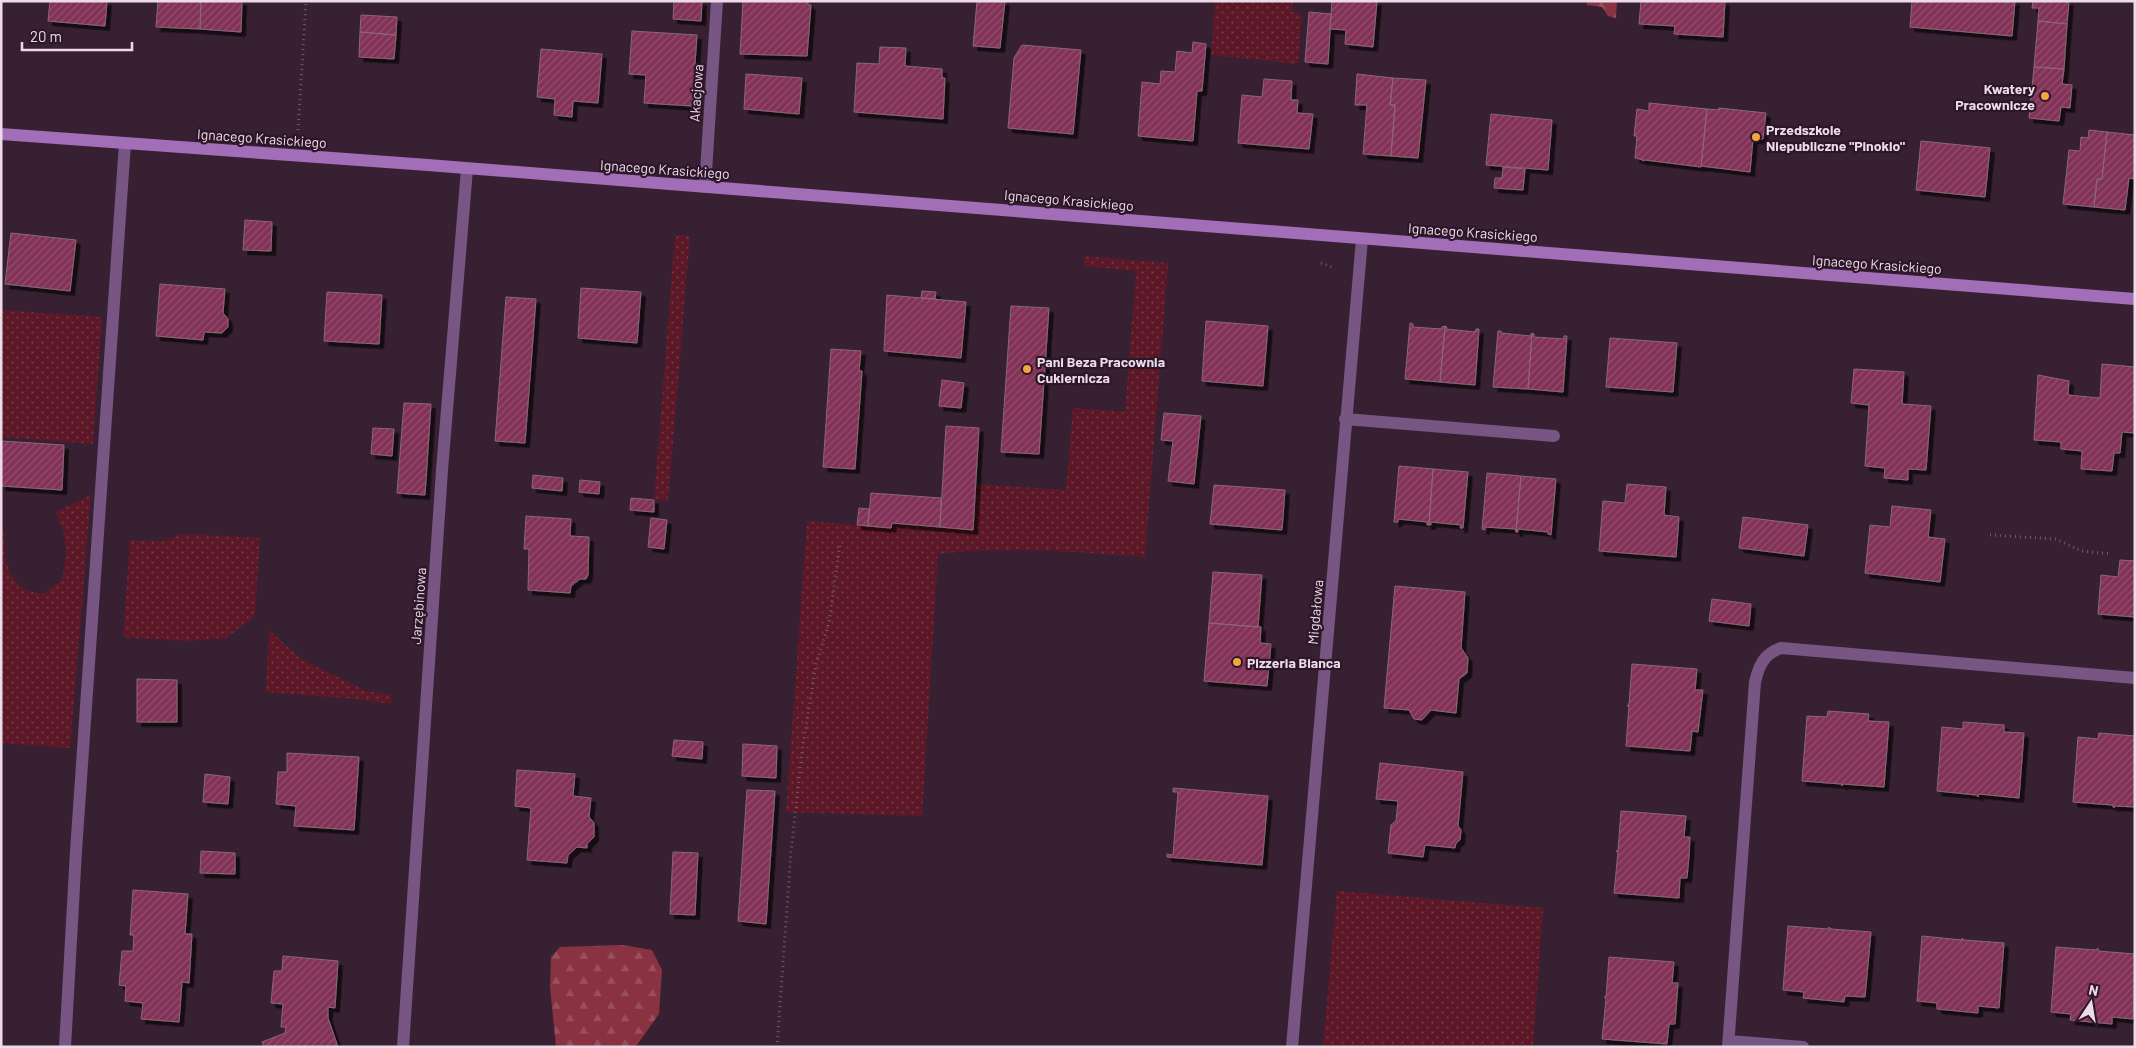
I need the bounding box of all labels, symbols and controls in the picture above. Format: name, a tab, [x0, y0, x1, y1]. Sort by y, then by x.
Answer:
scale bar	[22, 20, 132, 52]
text: 20 m	[30, 27, 62, 45]
street label: Akacjowa	[686, 64, 706, 122]
place label: Kwatery Pracownicze	[1955, 80, 2035, 113]
marker: Kwatery Pracownicze	[2039, 90, 2051, 102]
place label: Przedszkole Niepubliczne "Pinokio"	[1766, 121, 1905, 154]
street label: Ignacego Krasickiego	[197, 125, 327, 151]
marker: Przedszkole Niepubliczne "Pinokio"	[1750, 131, 1762, 143]
street label: Ignacego Krasickiego	[600, 156, 730, 182]
street label: Ignacego Krasickiego	[1004, 186, 1134, 214]
street label: Ignacego Krasickiego	[1408, 219, 1538, 245]
street label: Ignacego Krasickiego	[1812, 251, 1942, 277]
place label: Pani Beza Pracownia Cukiernicza	[1037, 353, 1165, 386]
marker: Pani Beza Pracownia Cukiernicza	[1021, 363, 1033, 375]
street label: Jarzębinowa	[407, 567, 429, 645]
street label: Migdałowa	[1304, 579, 1326, 645]
place label: Pizzeria Bianca	[1247, 654, 1341, 671]
marker: Pizzeria Bianca	[1231, 656, 1243, 668]
north arrow	[2066, 978, 2116, 1028]
text: N	[2087, 981, 2100, 999]

